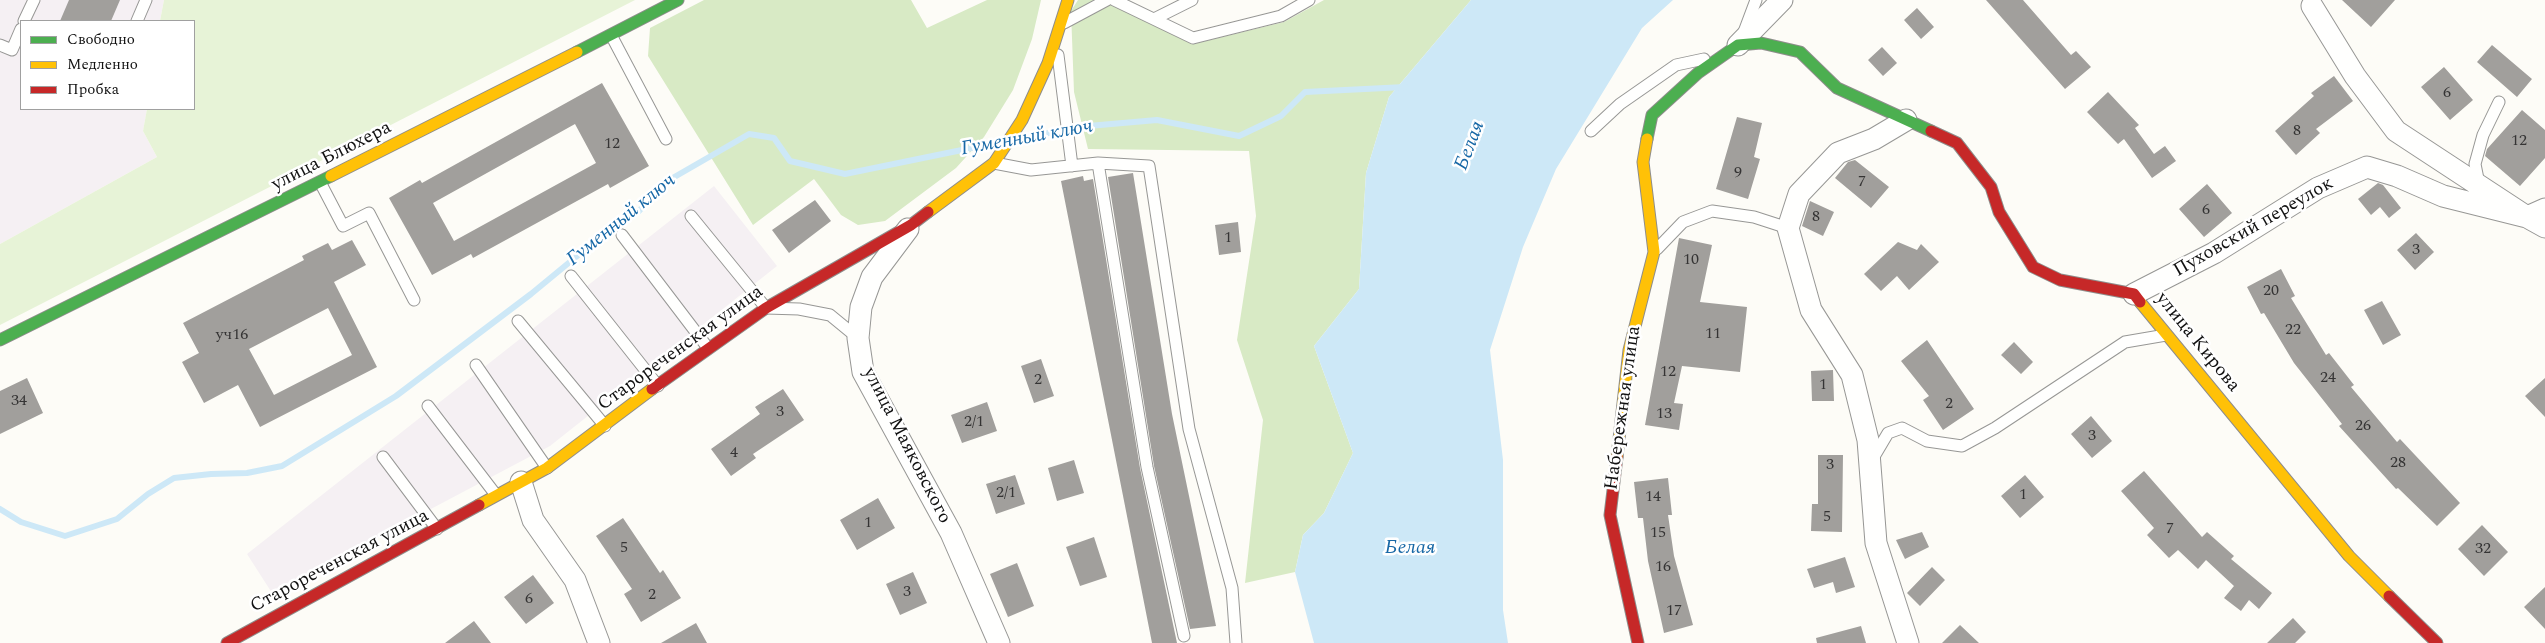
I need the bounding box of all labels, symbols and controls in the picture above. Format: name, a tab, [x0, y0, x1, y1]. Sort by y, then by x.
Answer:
legend	[20, 20, 195, 110]
text: Свободно	[67, 28, 135, 51]
text: Медленно	[67, 53, 138, 76]
text: Пробка	[67, 78, 119, 101]
house number: 6	[2443, 84, 2451, 104]
water label: Гуменный ключ	[959, 116, 1095, 162]
street label: улица Блюхера	[268, 117, 396, 197]
water label: Белая	[1451, 118, 1491, 174]
house number: 8	[2293, 122, 2301, 142]
house number: 12	[2511, 132, 2527, 152]
house number: 12	[604, 135, 620, 155]
house number: 9	[1734, 164, 1742, 184]
water label: Гуменный ключ	[563, 170, 681, 272]
house number: 7	[1858, 173, 1866, 193]
street label: Пуховский переулок	[2170, 173, 2338, 283]
house number: 6	[2202, 201, 2210, 221]
house number: 8	[1812, 208, 1820, 228]
house number: 1	[1224, 229, 1232, 249]
house number: 3	[2412, 241, 2420, 261]
house number: 10	[1683, 251, 1699, 271]
street label: Старореченская улица	[594, 281, 768, 417]
house number: 20	[2263, 282, 2279, 302]
street label: улица Кирова	[2150, 289, 2244, 397]
house number: 22	[2285, 321, 2301, 341]
street label: Набережная улица	[1601, 324, 1647, 492]
house number: 11	[1705, 325, 1721, 345]
house number: уч16	[216, 326, 248, 346]
house number: 12	[1660, 363, 1676, 383]
street label: улица Маяковского	[857, 364, 955, 528]
house number: 24	[2320, 369, 2336, 389]
house number: 2	[1034, 371, 1042, 391]
house number: 1	[1819, 376, 1827, 396]
house number: 34	[11, 392, 27, 412]
house number: 2	[1945, 395, 1953, 415]
house number: 3	[776, 403, 784, 423]
house number: 13	[1656, 405, 1672, 425]
house number: 2/1	[964, 413, 984, 433]
house number: 26	[2355, 417, 2371, 437]
house number: 3	[2088, 427, 2096, 447]
house number: 4	[730, 444, 738, 464]
house number: 28	[2390, 454, 2406, 474]
house number: 3	[1826, 456, 1834, 476]
house number: 2/1	[996, 484, 1016, 504]
house number: 1	[2019, 486, 2027, 506]
house number: 14	[1645, 488, 1661, 508]
street label: Старореченская улица	[247, 505, 433, 619]
house number: 5	[1823, 508, 1831, 528]
house number: 1	[864, 514, 872, 534]
house number: 7	[2166, 520, 2174, 540]
house number: 15	[1650, 524, 1666, 544]
water label: Белая	[1385, 537, 1435, 561]
house number: 5	[620, 539, 628, 559]
house number: 32	[2475, 540, 2491, 560]
house number: 16	[1655, 558, 1671, 578]
house number: 3	[903, 583, 911, 603]
house number: 2	[648, 586, 656, 606]
house number: 6	[525, 590, 533, 610]
house number: 17	[1666, 602, 1682, 622]

